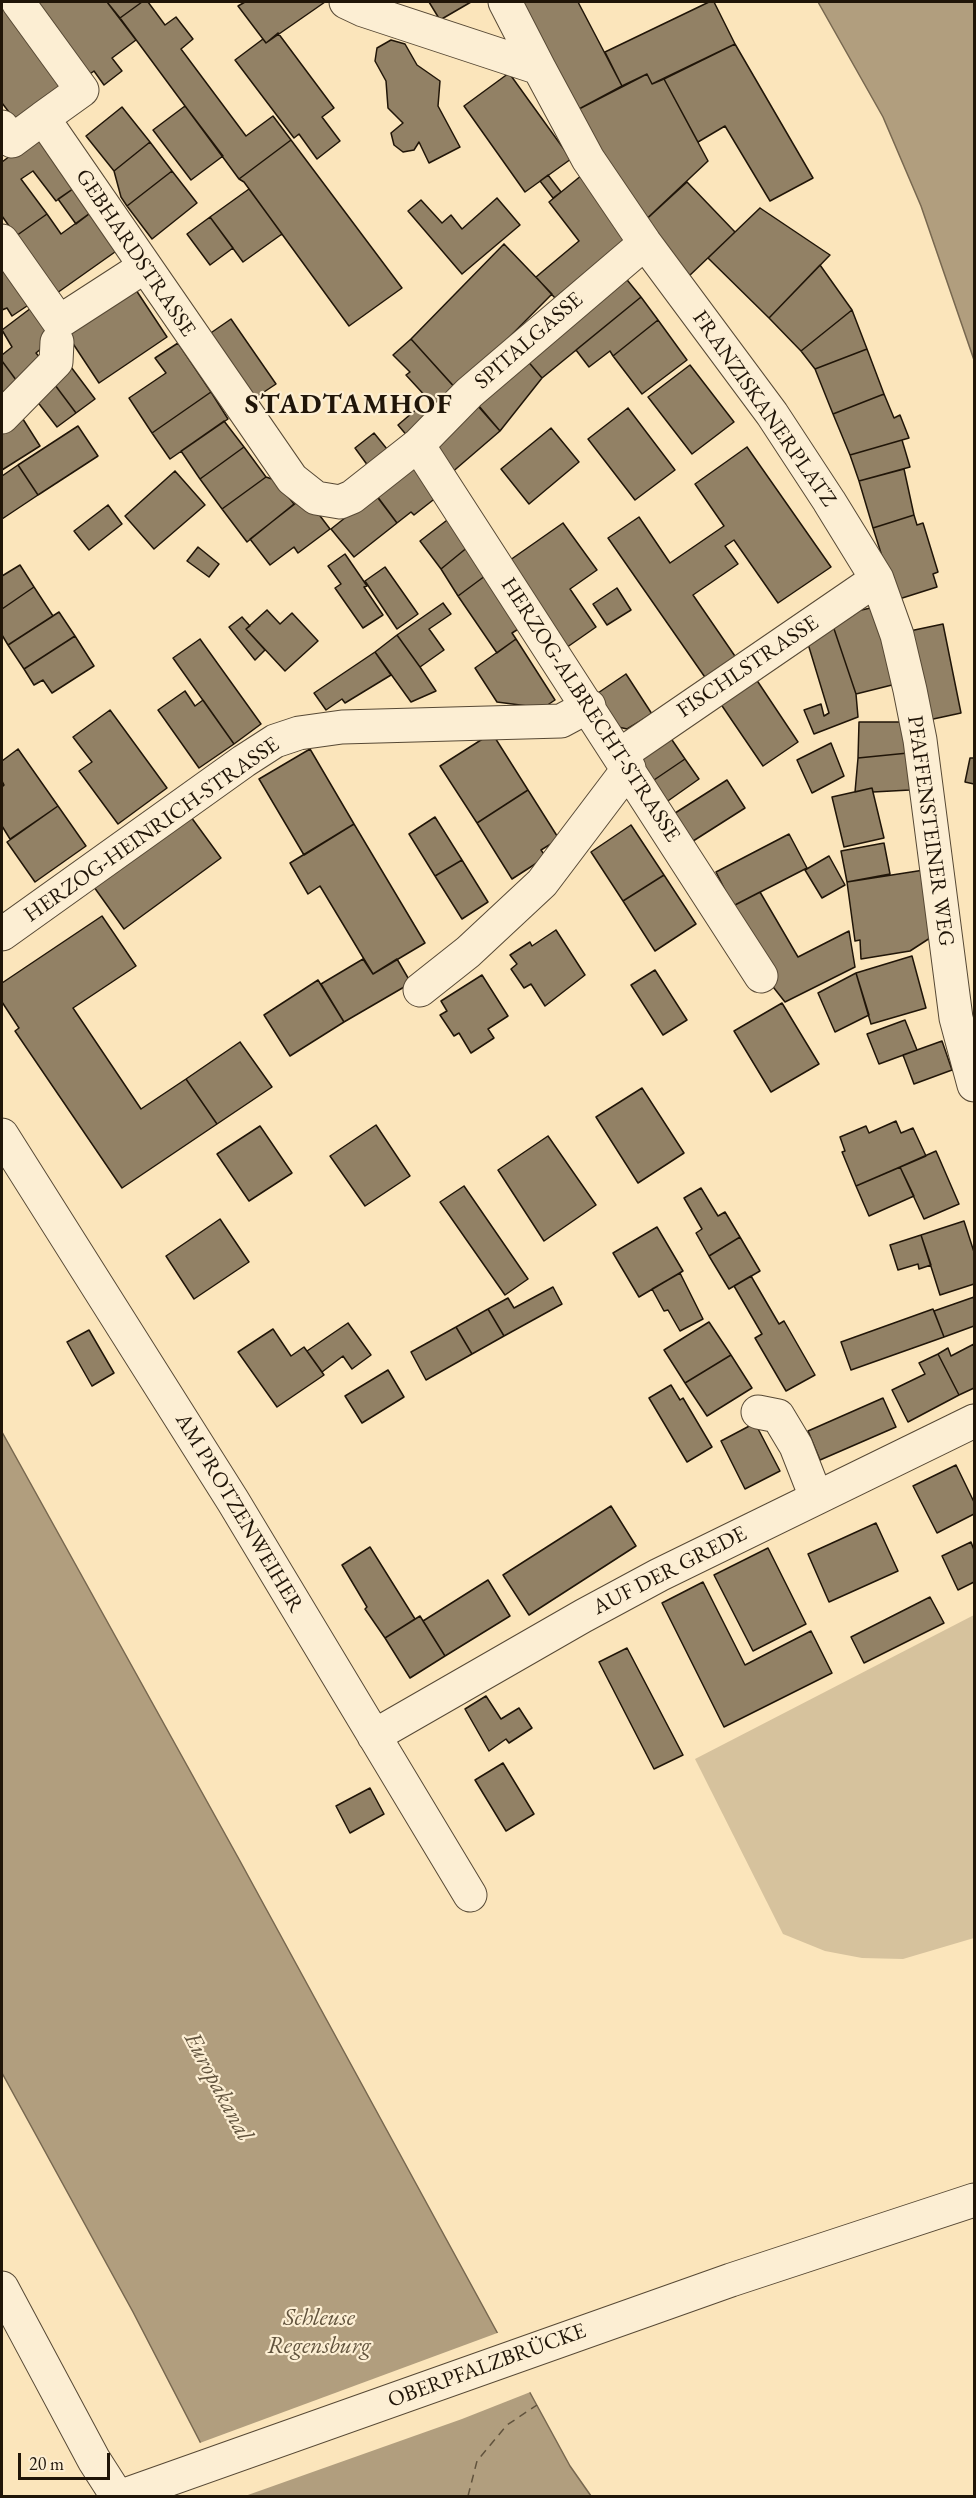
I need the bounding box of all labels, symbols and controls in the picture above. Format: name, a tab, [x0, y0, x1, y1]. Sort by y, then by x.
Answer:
street label: GEBHARDSTRASSE	[69, 164, 201, 342]
street label: SPITALGASSE	[469, 287, 589, 395]
street label: FRANZISKANERPLATZ	[686, 306, 842, 512]
district label: STADTAMHOF	[245, 388, 453, 422]
street label: HERZOG-ALBRECHT-STRASSE	[495, 573, 685, 847]
street label: FISCHLSTRASSE	[672, 610, 824, 724]
street label: PFAFFENSTEINER WEG	[901, 714, 959, 948]
street label: HERZOG-HEINRICH-STRASSE	[19, 732, 285, 928]
street label: AM PROTZENWEIHER	[169, 1409, 309, 1617]
street label: AUF DER GREDE	[589, 1521, 751, 1621]
water label: Europakanal	[177, 2028, 259, 2146]
water label: Schleuse Regensburg	[267, 2304, 371, 2360]
street label: OBERPFALZBRÜCKE	[384, 2318, 590, 2414]
scale bar	[21, 2441, 112, 2479]
text: 20 m	[29, 2452, 64, 2475]

